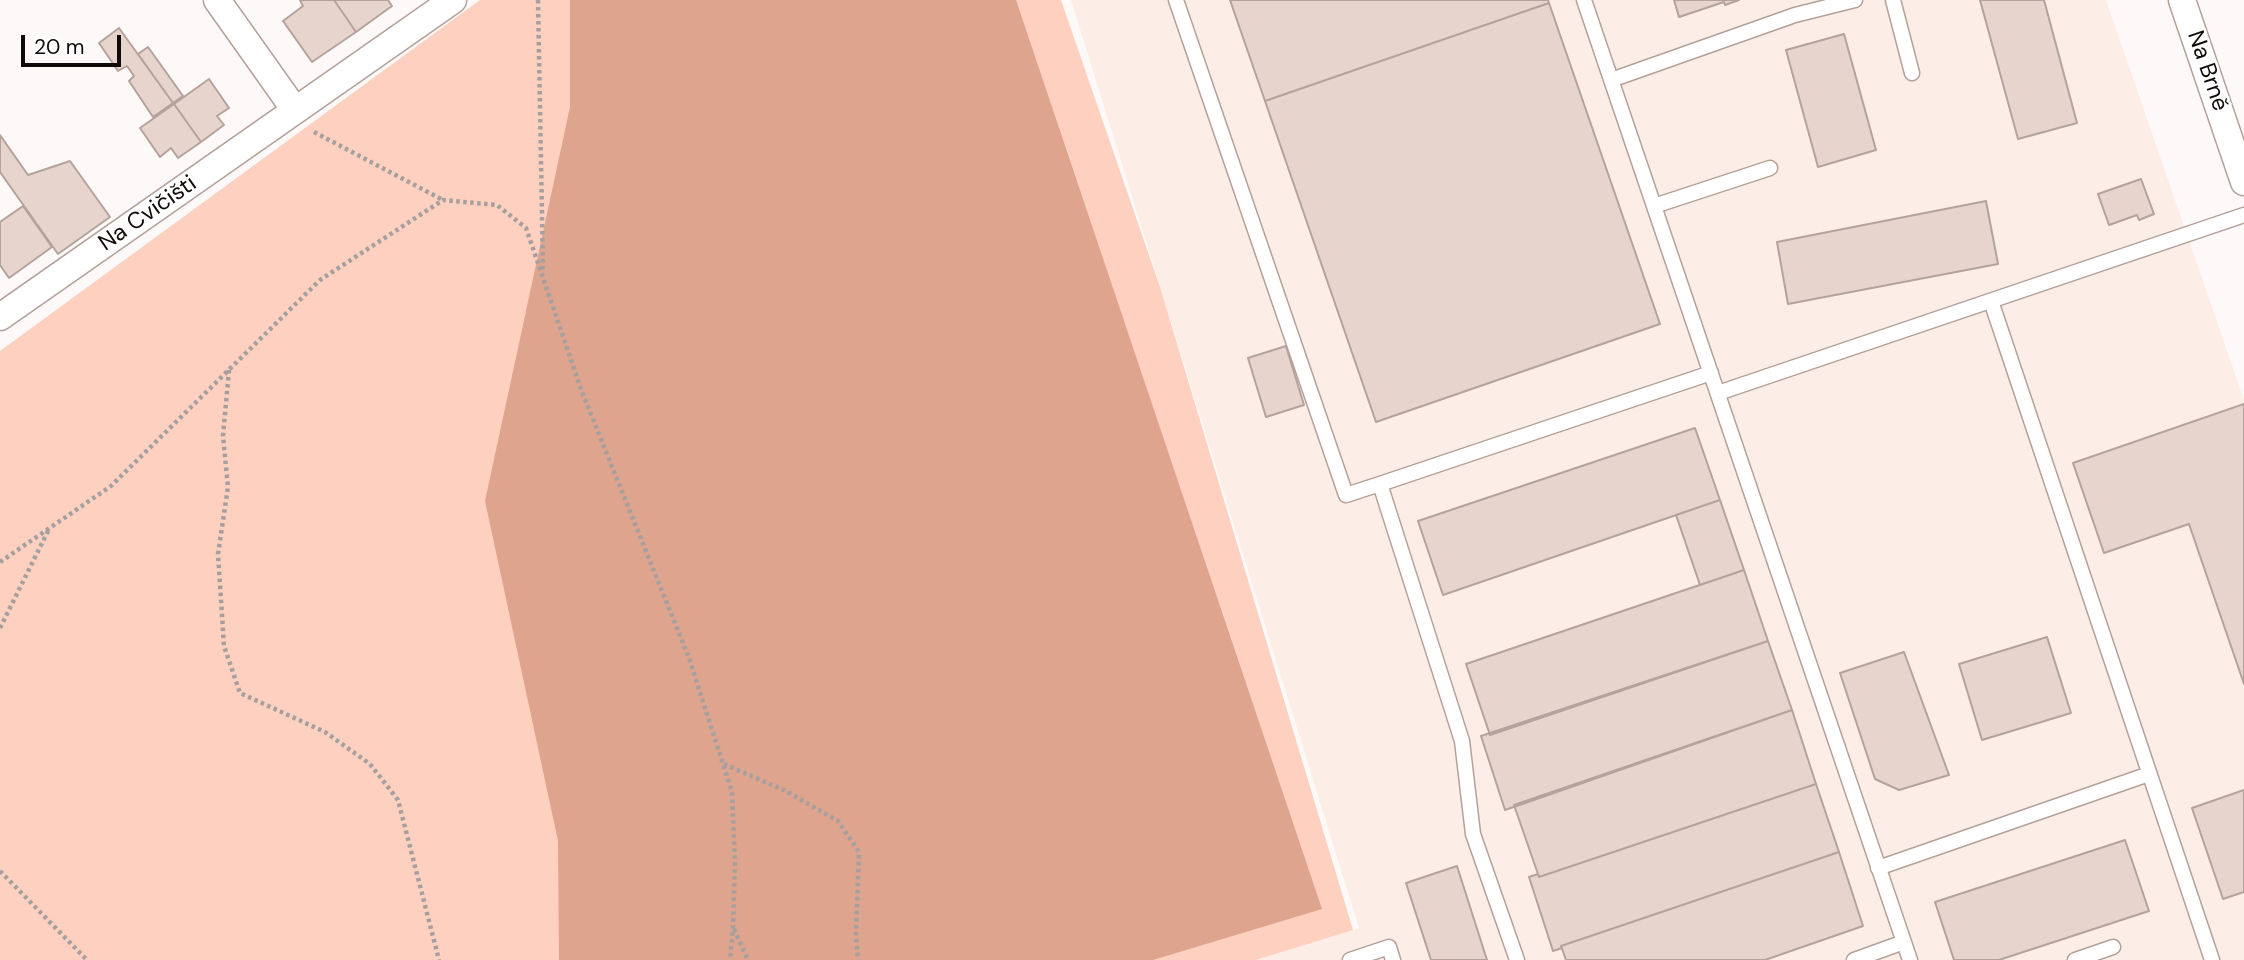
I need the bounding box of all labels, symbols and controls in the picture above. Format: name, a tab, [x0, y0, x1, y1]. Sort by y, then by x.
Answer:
scale bar	[24, 21, 124, 65]
street label: Na Brně	[2180, 27, 2234, 115]
text: 20 m	[34, 33, 85, 61]
street label: Na Cvičišti	[94, 170, 202, 258]

